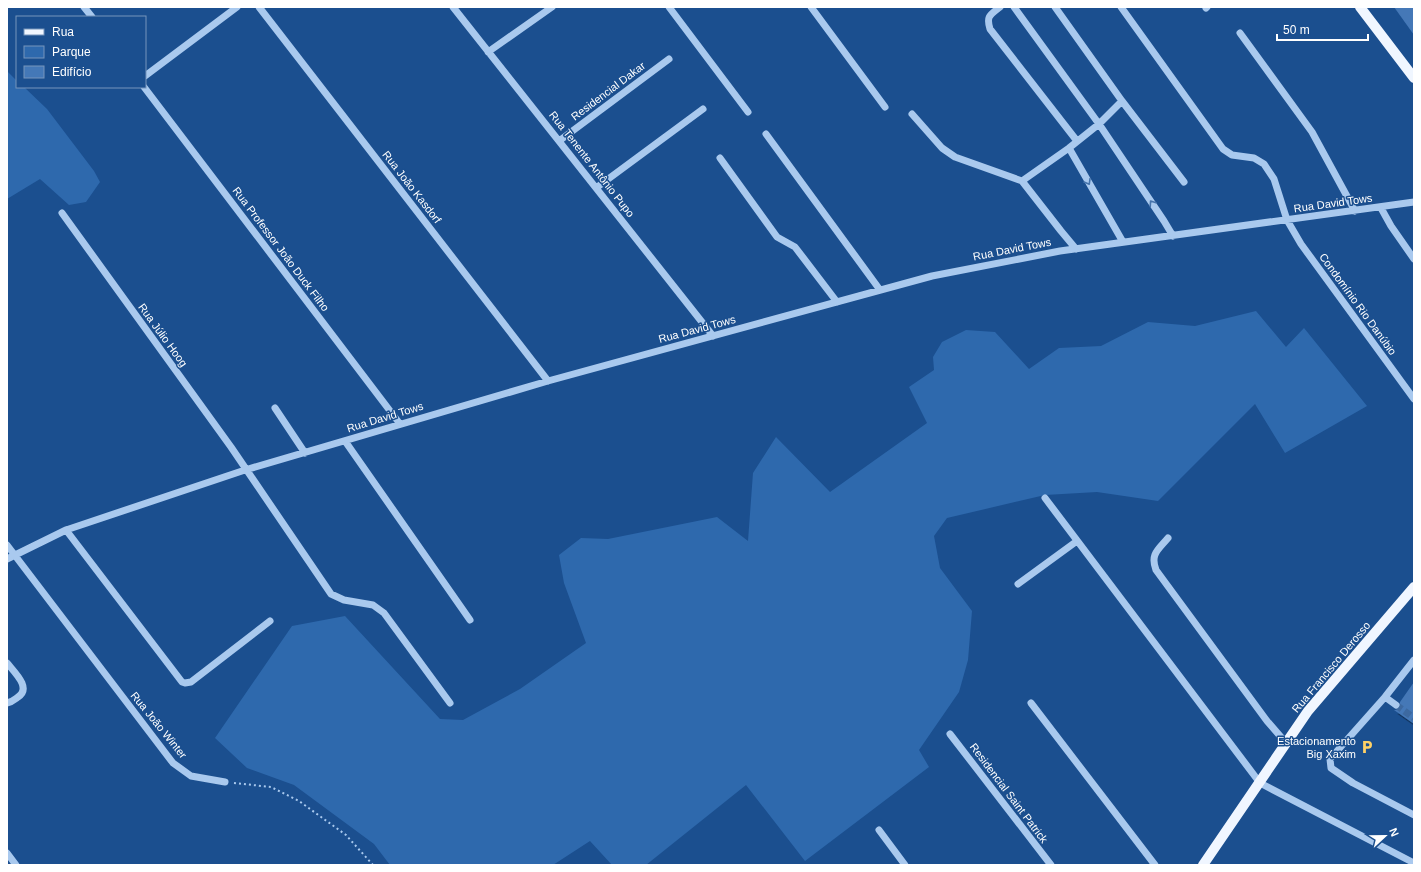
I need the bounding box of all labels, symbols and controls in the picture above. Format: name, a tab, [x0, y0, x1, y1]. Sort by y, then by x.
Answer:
legend	[16, 16, 146, 88]
scale bar	[1277, 16, 1368, 42]
text: 50 m	[1283, 23, 1310, 37]
text: Rua	[52, 25, 74, 39]
text: Parque	[52, 45, 91, 59]
street label: Residencial Dakar	[569, 59, 648, 123]
text: Edifício	[52, 65, 92, 79]
street label: Rua Tenente Antônio Pupo	[547, 109, 637, 219]
street label: Rua João Kasdorf	[380, 149, 444, 226]
one-way arrow	[1084, 178, 1091, 185]
street label: Rua Professor João Duck Filho	[230, 185, 332, 313]
street label: Rua David Tows	[1293, 191, 1374, 214]
one-way arrow	[1150, 200, 1157, 207]
street label: Rua David Tows	[972, 235, 1053, 262]
street label: Condomínio Rio Danúbio	[1317, 251, 1399, 357]
street label: Rua Júlio Hoog	[136, 301, 190, 369]
street label: Rua David Tows	[657, 313, 737, 345]
street label: Rua David Tows	[345, 400, 425, 434]
street label: Rua Francisco Derosso	[1289, 619, 1373, 715]
street label: Rua João Winter	[129, 689, 190, 761]
place label: Estacionamento Big Xaxim	[1277, 735, 1356, 760]
parking icon: Estacionamento Big Xaxim	[1359, 739, 1375, 755]
street label: Residencial Saint Patrick	[968, 741, 1051, 846]
north arrow	[1365, 816, 1405, 856]
text: N	[1387, 826, 1401, 838]

